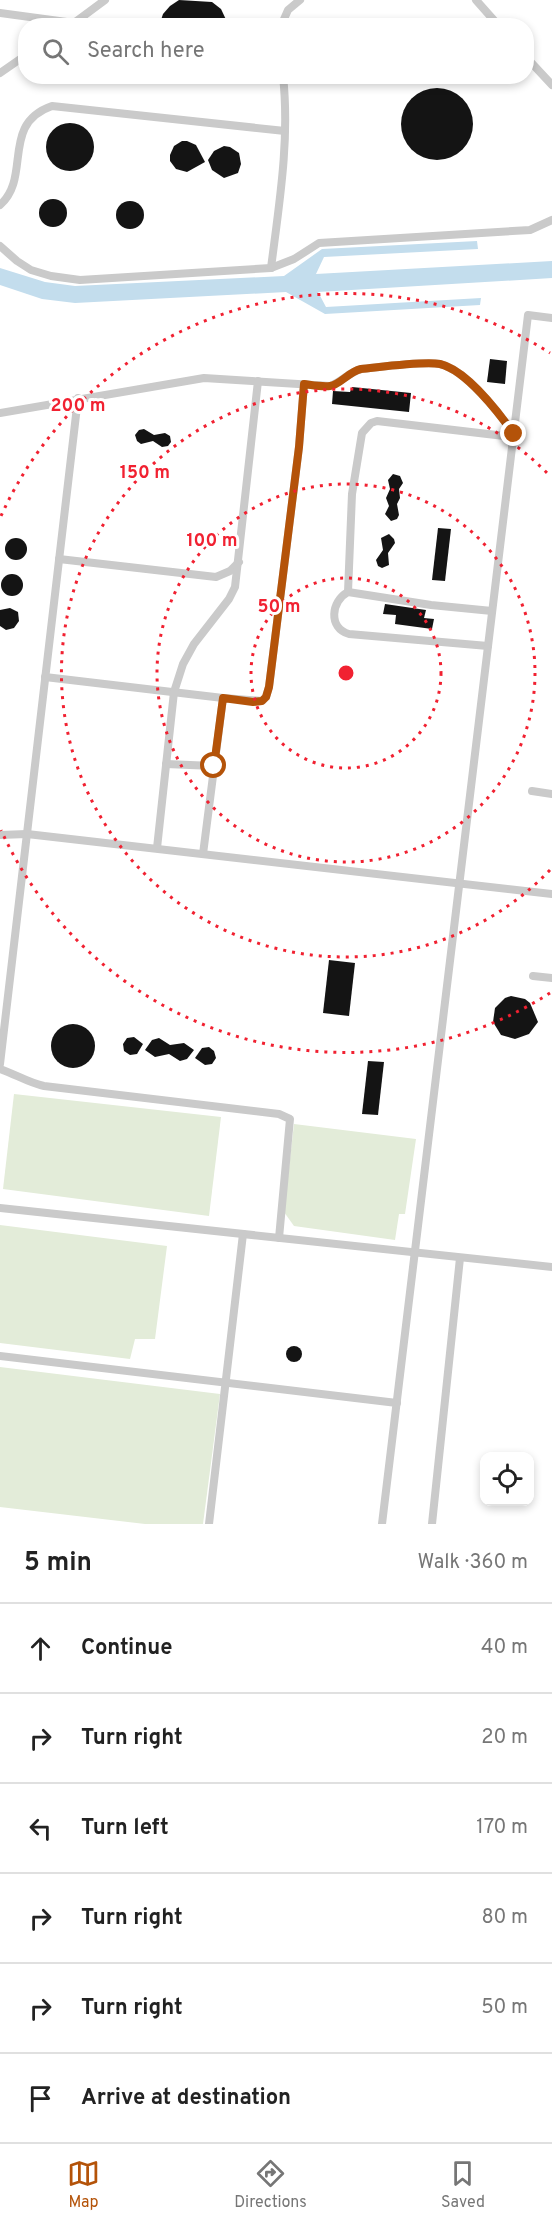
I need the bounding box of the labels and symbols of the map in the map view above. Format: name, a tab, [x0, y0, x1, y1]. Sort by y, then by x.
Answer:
text: 200 m	[50, 395, 106, 418]
route end	[500, 420, 526, 446]
text: 150 m	[120, 462, 170, 485]
text: 100 m	[186, 530, 238, 553]
text: 50 m	[257, 596, 301, 619]
centre of rings	[336, 663, 356, 683]
route start	[200, 752, 226, 778]

